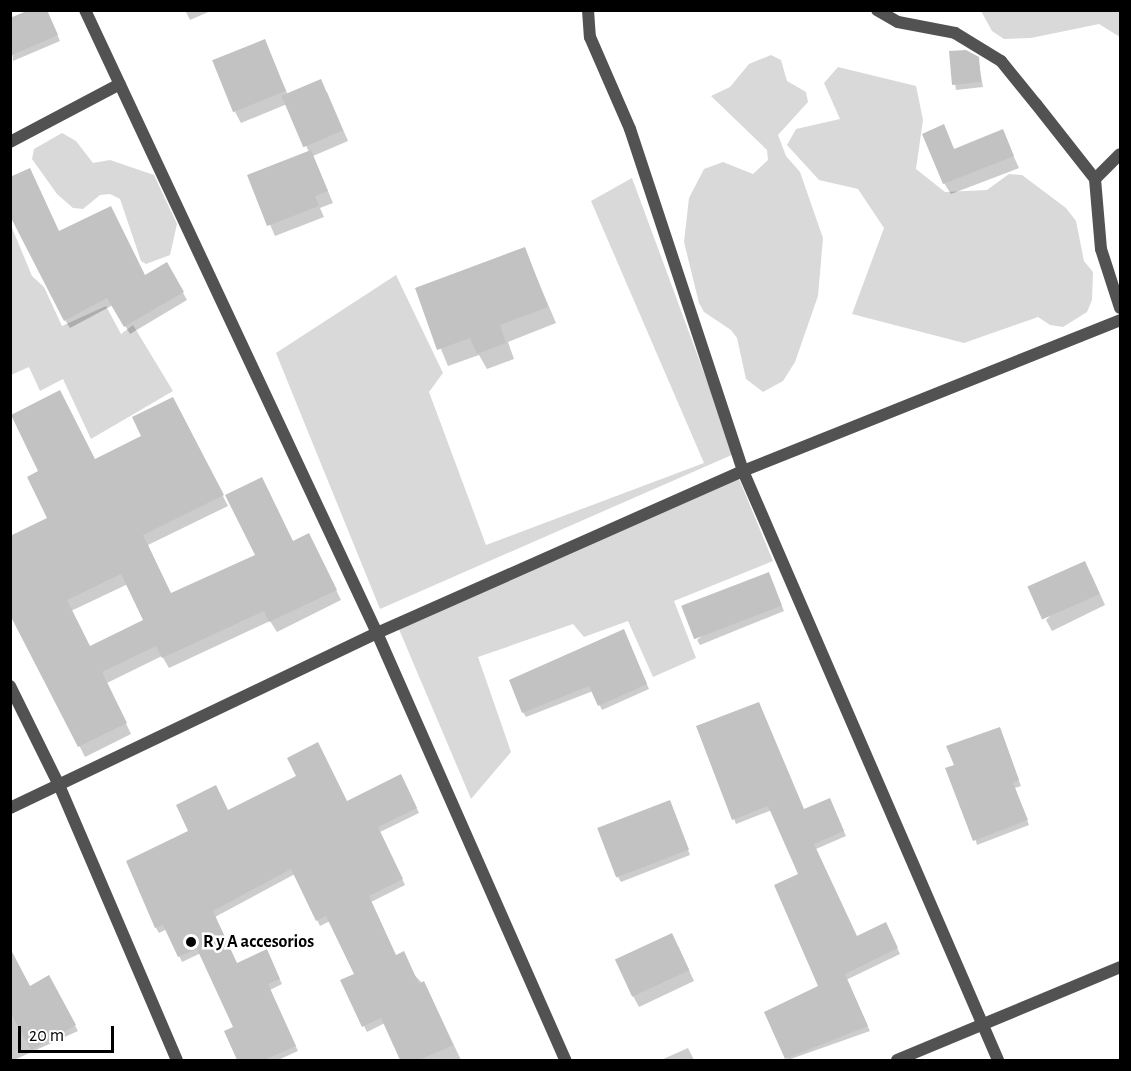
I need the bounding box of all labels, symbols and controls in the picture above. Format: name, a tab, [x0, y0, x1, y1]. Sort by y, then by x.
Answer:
place label: R y A accesorios	[203, 931, 314, 953]
marker: R y A accesorios	[184, 935, 198, 949]
scale bar	[21, 1014, 117, 1052]
text: 20 m	[29, 1027, 64, 1045]

